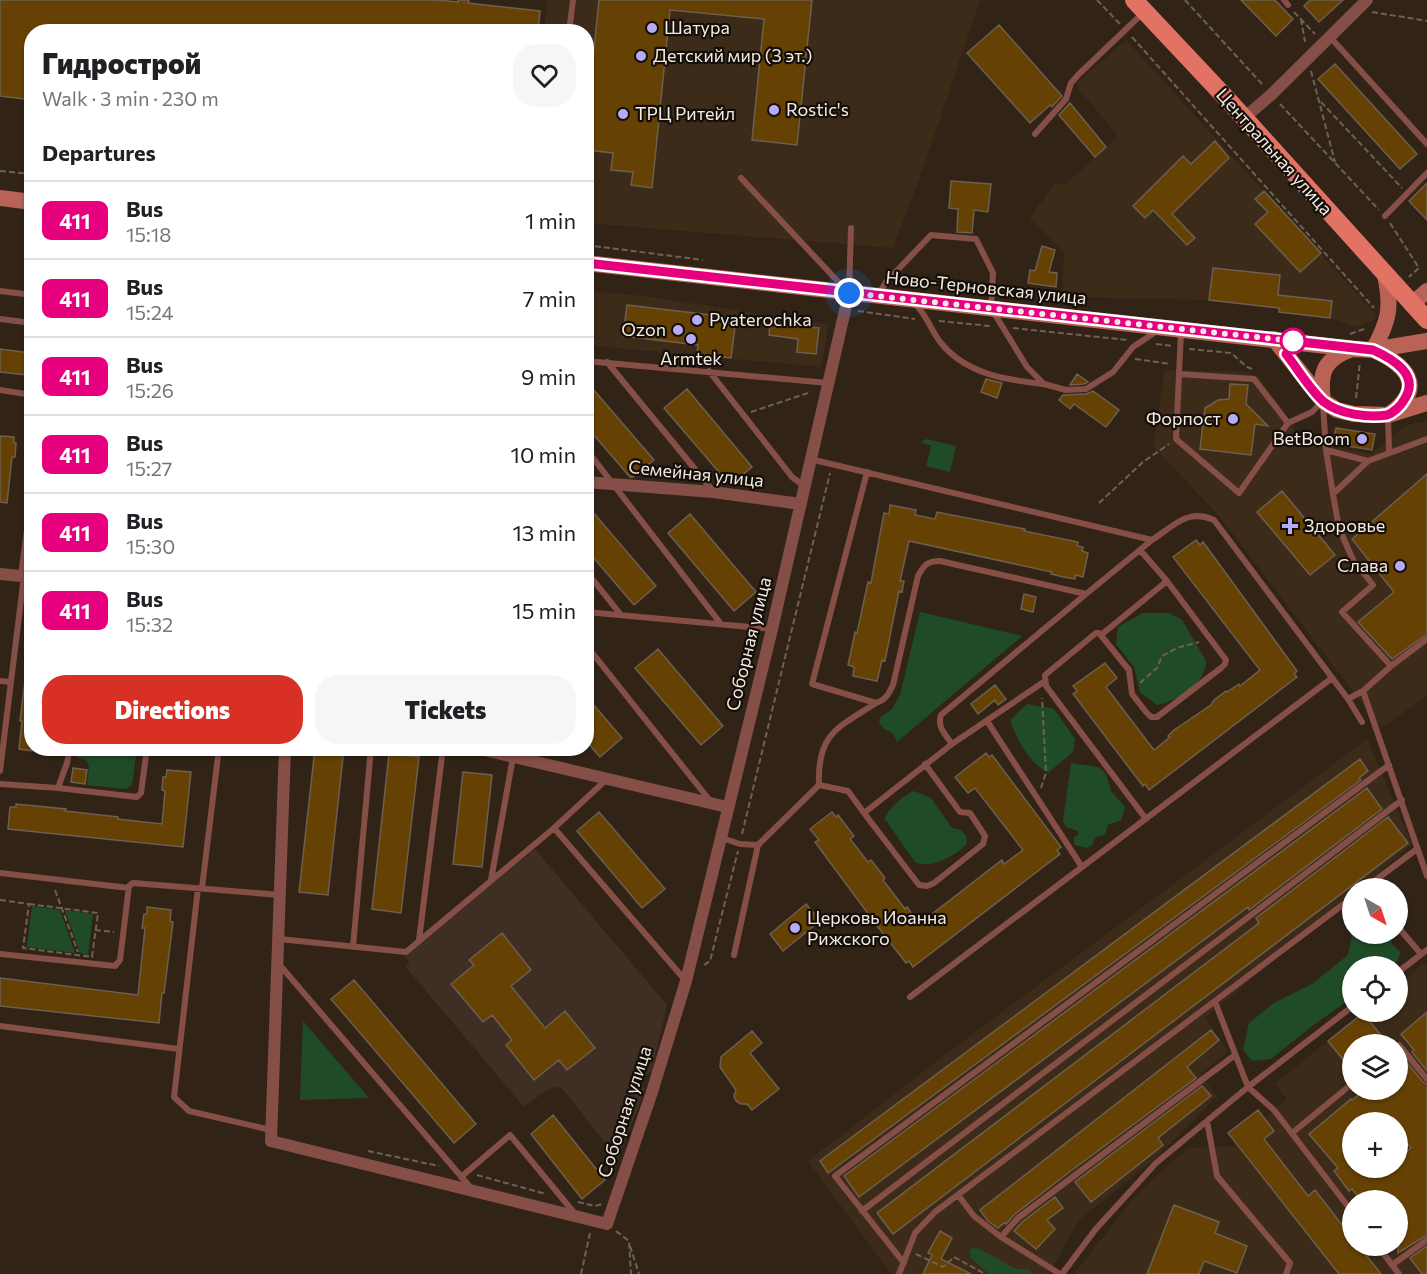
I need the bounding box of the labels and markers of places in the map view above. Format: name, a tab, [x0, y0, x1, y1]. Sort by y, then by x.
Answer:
place label: Шатура	[664, 16, 730, 38]
marker: Шатура	[645, 21, 659, 35]
place label: Детский мир (3 эт.)	[653, 44, 812, 66]
marker: Детский мир (3 эт.)	[634, 49, 648, 63]
place label: Rostic's	[786, 98, 849, 120]
place label: ТРЦ Ритейл	[635, 102, 735, 124]
marker: Rostic's	[767, 103, 781, 117]
marker: ТРЦ Ритейл	[616, 107, 630, 121]
place label: Pyaterochka	[709, 308, 812, 330]
marker: Pyaterochka	[690, 313, 704, 327]
place label: Ozon	[621, 318, 666, 340]
marker: Ozon	[671, 323, 685, 337]
unlabelled marker	[1280, 328, 1306, 354]
marker: Armtek	[684, 332, 698, 346]
place label: Armtek	[660, 347, 722, 369]
place label: Форпост	[1146, 407, 1222, 429]
marker: Форпост	[1226, 412, 1240, 426]
place label: BetBoom	[1273, 427, 1350, 449]
marker: BetBoom	[1355, 432, 1369, 446]
place label: Здоровье	[1304, 514, 1385, 536]
marker: Здоровье	[1281, 517, 1299, 535]
place label: Слава	[1337, 554, 1388, 576]
marker: Слава	[1393, 559, 1407, 573]
place label: Церковь Иоанна Рижского	[807, 906, 947, 949]
marker: Церковь Иоанна Рижского	[788, 921, 802, 935]

